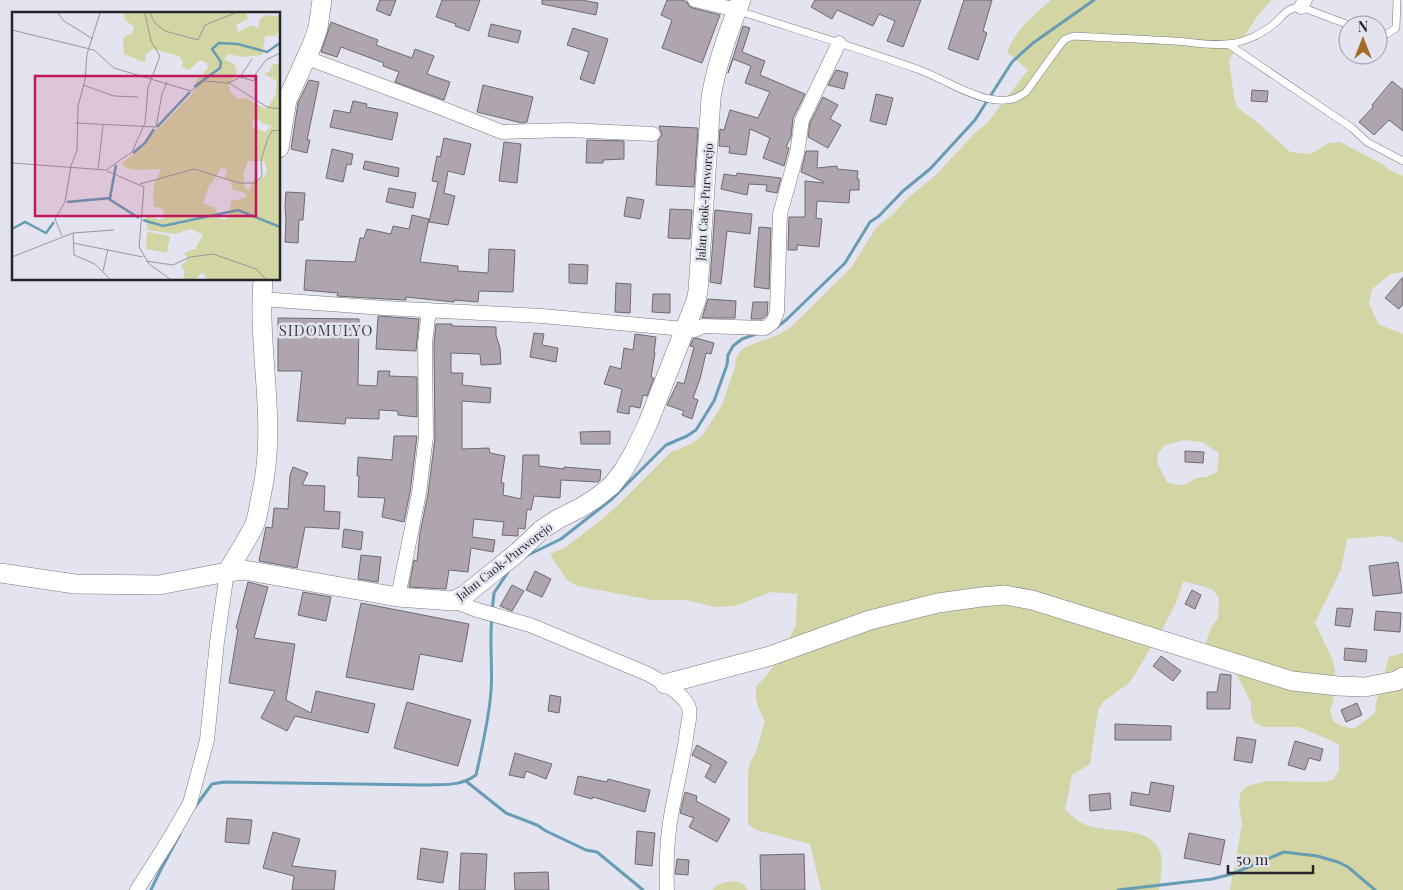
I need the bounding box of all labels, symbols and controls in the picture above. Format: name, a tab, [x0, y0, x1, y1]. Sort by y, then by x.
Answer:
inset map	[12, 12, 280, 280]
north arrow	[1338, 15, 1388, 65]
text: N	[1358, 17, 1368, 36]
street label: Jalan Caok-Purworejo	[692, 142, 716, 262]
district label: SIDOMULYO	[279, 320, 373, 340]
street label: Jalan Caok-Purworejo	[452, 518, 556, 604]
scale bar	[1228, 842, 1313, 874]
text: 50 m	[1236, 849, 1269, 869]

